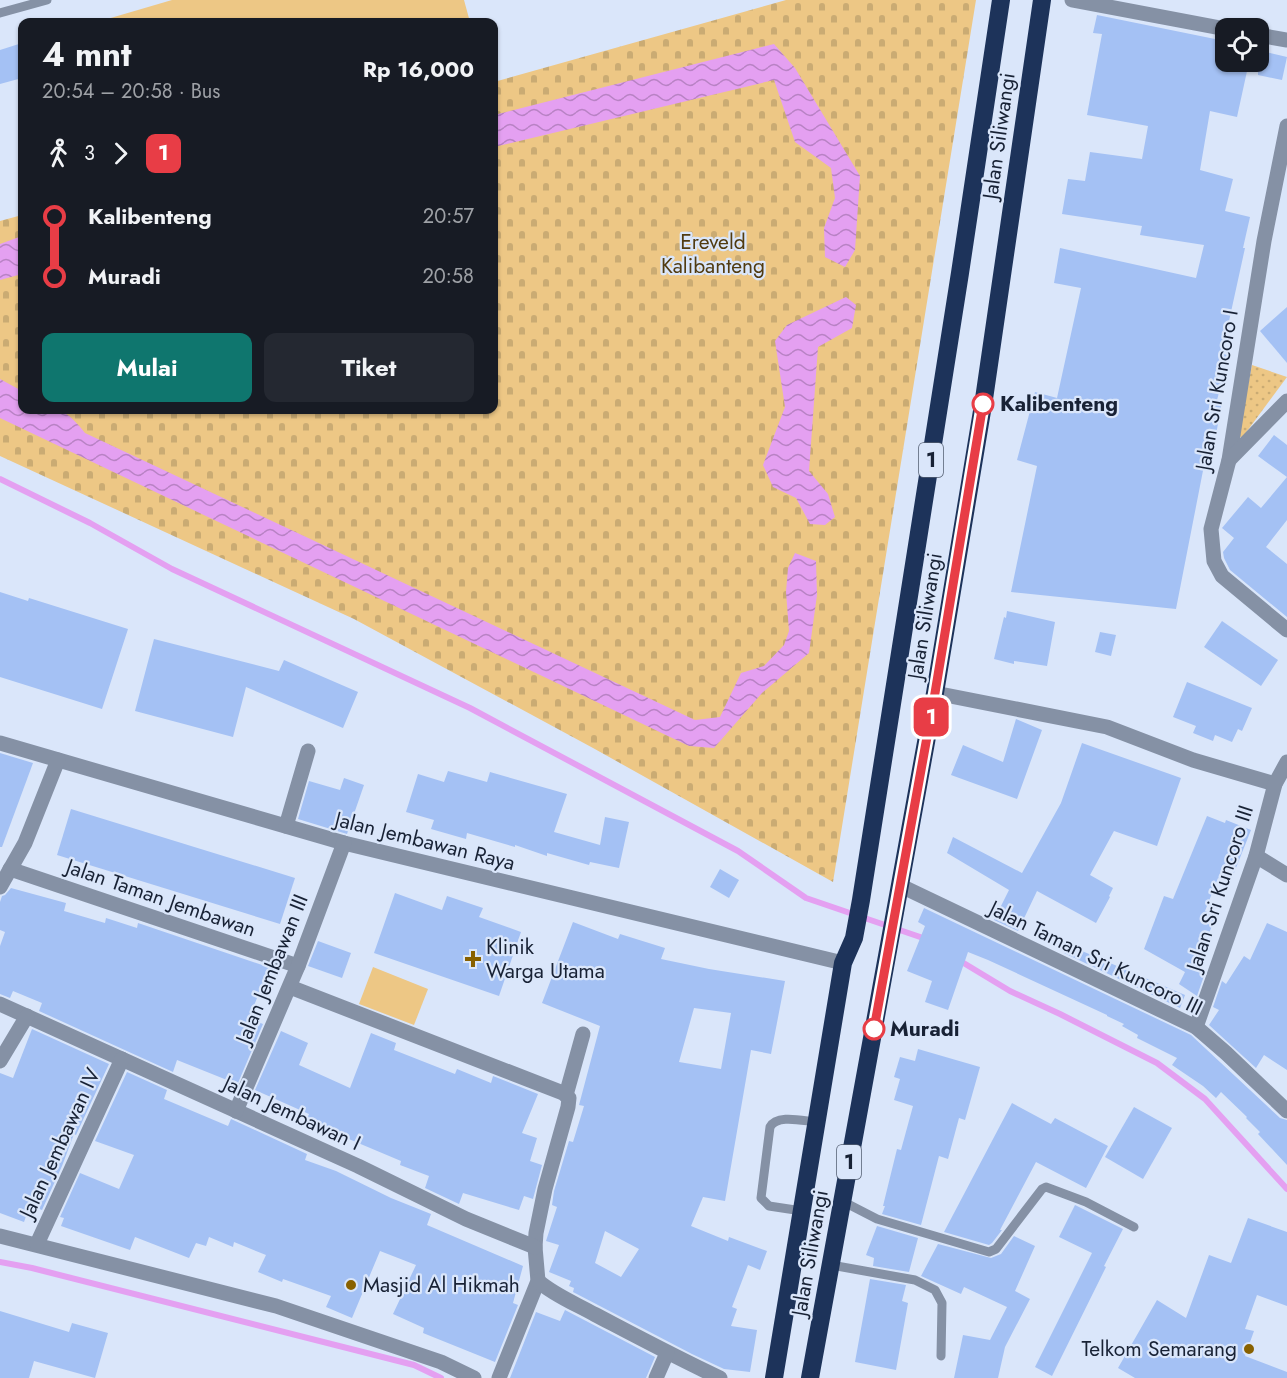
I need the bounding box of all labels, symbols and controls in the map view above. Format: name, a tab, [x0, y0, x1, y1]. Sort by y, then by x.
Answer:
map controls	[1215, 18, 1269, 72]
button: locate	[1215, 18, 1269, 72]
text: 4 mnt	[42, 31, 131, 78]
text: Rp 16,000	[363, 53, 474, 85]
street label: Jalan Siliwangi	[975, 71, 1023, 204]
text: 20:54 – 20:58 · Bus	[42, 77, 220, 106]
icon: walk	[42, 137, 75, 170]
icon: forward	[104, 137, 137, 170]
text: 1	[158, 138, 169, 168]
text: 3	[84, 139, 95, 168]
text: Kalibenteng	[88, 200, 212, 232]
text: 20:57	[423, 202, 474, 231]
park label: Ereveld Kalibanteng	[661, 227, 765, 281]
text: Muradi	[88, 260, 161, 292]
text: 20:58	[422, 262, 474, 291]
street label: Jalan Sri Kuncoro I	[1188, 307, 1246, 476]
button: Mulai	[42, 333, 252, 402]
button: Tiket	[264, 333, 474, 402]
place label: Kalibenteng	[1000, 389, 1118, 419]
marker: Kalibenteng	[972, 393, 994, 415]
road number: 1	[919, 443, 943, 477]
street label: Jalan Siliwangi	[900, 551, 950, 684]
line badge: 1	[912, 698, 950, 736]
text: 1	[926, 702, 936, 732]
street label: Jalan Sri Kuncoro III	[1178, 801, 1261, 978]
street label: Jalan Jembawan Raya	[329, 803, 518, 878]
street label: Jalan Taman Jembawan	[59, 851, 260, 945]
street label: Jalan Jembawan III	[227, 890, 316, 1051]
street label: Jalan Taman Sri Kuncoro III	[981, 892, 1208, 1023]
place label: Klinik Warga Utama	[486, 932, 605, 986]
marker: Klinik Warga Utama	[464, 950, 482, 968]
place label: Muradi	[890, 1014, 960, 1044]
marker: Muradi	[863, 1018, 885, 1040]
street label: Jalan Jembawan IV	[11, 1063, 108, 1226]
street label: Jalan Jembawan I	[216, 1067, 366, 1158]
road number: 1	[837, 1145, 861, 1179]
street label: Jalan Siliwangi	[784, 1188, 836, 1321]
place label: Masjid Al Hikmah	[363, 1270, 520, 1300]
marker: Masjid Al Hikmah	[344, 1278, 358, 1292]
place label: Telkom Semarang	[1082, 1334, 1237, 1364]
marker: Telkom Semarang	[1242, 1342, 1256, 1356]

